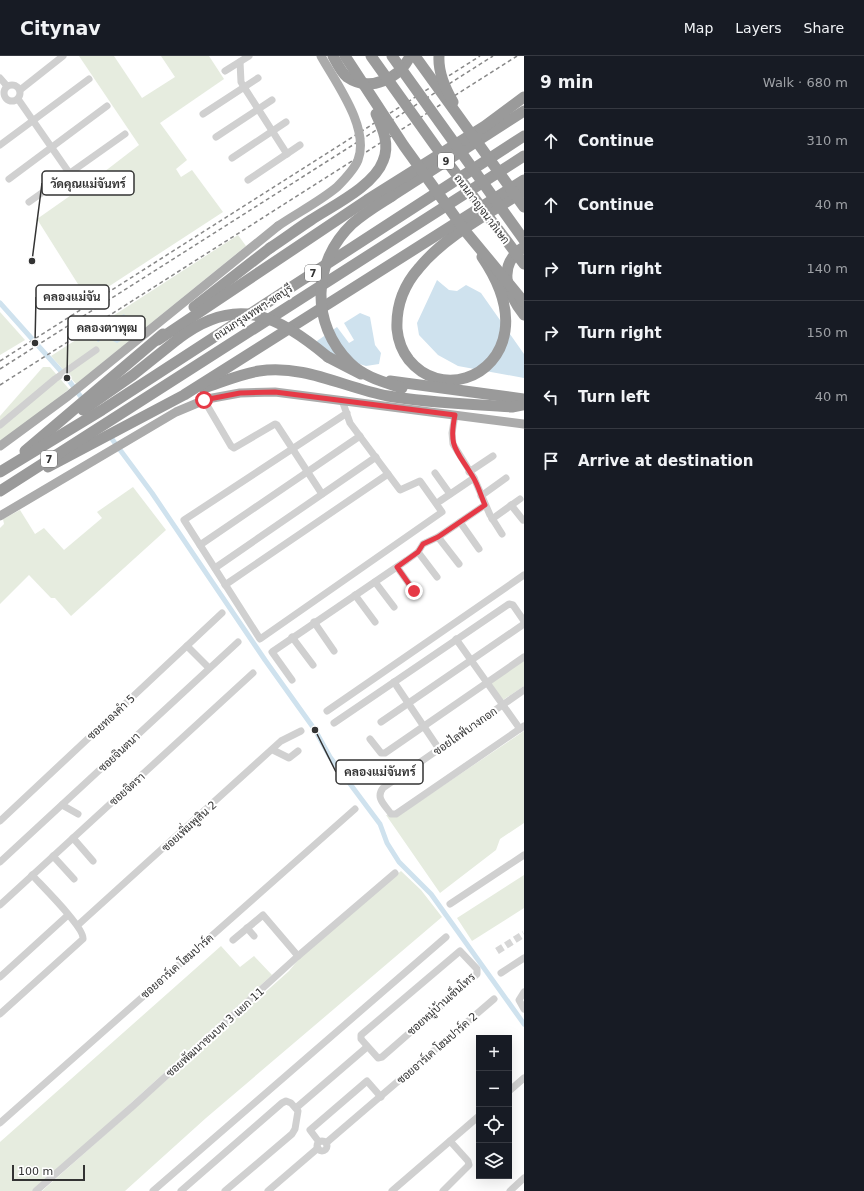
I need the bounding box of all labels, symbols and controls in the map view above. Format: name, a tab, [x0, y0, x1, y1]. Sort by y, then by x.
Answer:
text: Citynav	[20, 17, 101, 39]
text: Map	[684, 20, 713, 36]
text: Layers	[735, 20, 782, 36]
text: Share	[804, 20, 844, 36]
text: 9 min	[540, 72, 593, 92]
text: Walk · 680 m	[763, 75, 848, 90]
icon: ahead	[540, 130, 562, 152]
text: Continue	[578, 132, 654, 150]
text: 310 m	[806, 133, 848, 148]
road number: 9	[438, 153, 454, 169]
callout: วัดคุณแม่จันทร์	[42, 171, 134, 195]
street label: ถนนกาญจนาภิเษก	[451, 172, 512, 247]
text: วัดคุณแม่จันทร์	[50, 176, 127, 192]
icon: ahead	[540, 194, 562, 216]
text: Continue	[578, 196, 654, 214]
text: 40 m	[815, 197, 848, 212]
icon: right	[540, 258, 562, 280]
text: Turn right	[578, 260, 662, 278]
text: 140 m	[806, 261, 848, 276]
road number: 7	[305, 265, 321, 281]
street label: ถนนกรุงเทพฯ-ชลบุรี	[210, 280, 296, 344]
callout: คลองแม่จัน	[36, 285, 109, 309]
text: คลองแม่จัน	[43, 290, 101, 304]
callout: คลองตาพุฒ	[68, 316, 145, 340]
text: คลองตาพุฒ	[77, 321, 137, 336]
icon: right	[540, 322, 562, 344]
text: Turn right	[578, 324, 662, 342]
text: 150 m	[806, 325, 848, 340]
icon: left	[540, 386, 562, 408]
text: Turn left	[578, 388, 650, 406]
text: 40 m	[815, 389, 848, 404]
route start	[195, 391, 213, 409]
icon: arrive	[540, 450, 562, 472]
road number: 7	[41, 451, 57, 467]
text: Arrive at destination	[578, 452, 753, 470]
route end	[405, 582, 423, 600]
street label: ซอยทองคำ 5	[84, 691, 138, 743]
street label: ซอยไลฟ์บางกอก	[430, 703, 500, 758]
street label: ซอยจินตนา	[96, 730, 143, 775]
callout: คลองแม่จันทร์	[336, 760, 423, 784]
text: คลองแม่จันทร์	[344, 764, 417, 779]
street label: ซอยจิตรา	[107, 770, 148, 809]
street label: ซอยเพิ่มพูสิน 2	[156, 795, 220, 855]
street label: ซอยอาร์เค โฮมปาร์ค	[137, 930, 216, 1001]
street label: ซอยหมู่บ้านเซ็นโทร	[403, 968, 479, 1039]
street label: ซอยพัฒนาชนบท 3 แยก 11	[163, 984, 267, 1080]
street label: ซอยอาร์เค โฮมปาร์ค 2	[393, 1008, 480, 1087]
map controls	[476, 1035, 512, 1179]
button: +	[476, 1035, 512, 1071]
button: −	[476, 1071, 512, 1107]
button: locate	[476, 1107, 512, 1143]
button: layers	[476, 1143, 512, 1179]
scale bar	[12, 1163, 85, 1182]
text: 100 m	[18, 1165, 53, 1178]

